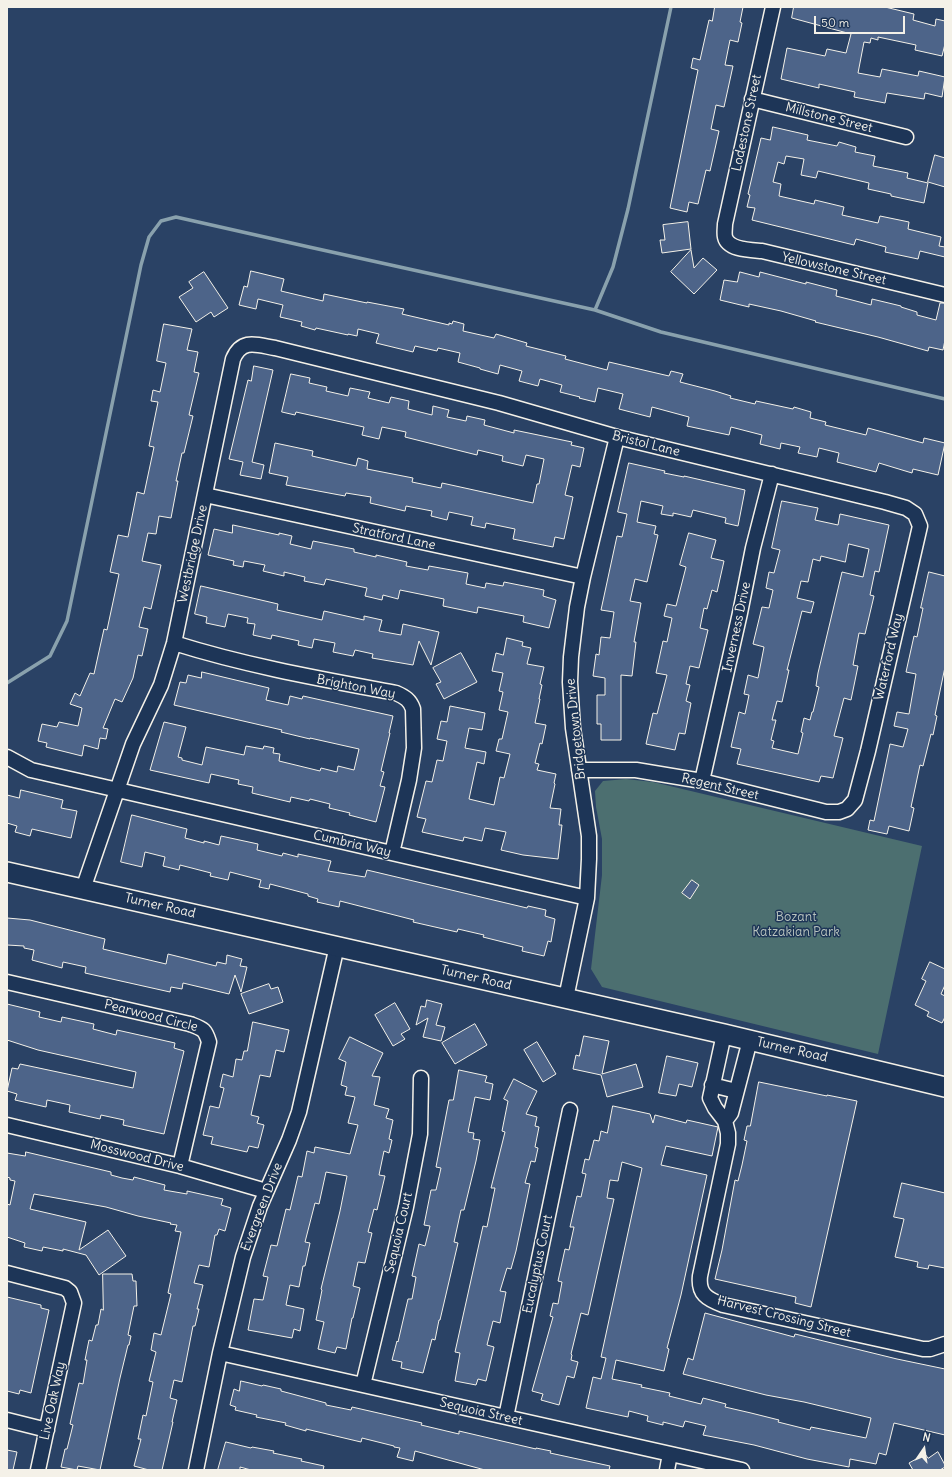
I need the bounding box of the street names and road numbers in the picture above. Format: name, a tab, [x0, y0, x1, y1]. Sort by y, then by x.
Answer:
street label: Lodestone Street	[729, 73, 765, 173]
street label: Millstone Street	[784, 100, 874, 136]
street label: Yellowstone Street	[780, 249, 888, 289]
street label: Bristol Lane	[611, 428, 681, 460]
street label: Westbridge Drive	[175, 504, 211, 604]
street label: Stratford Lane	[351, 521, 437, 553]
street label: Inverness Drive	[720, 580, 754, 674]
street label: Waterford Way	[871, 612, 907, 702]
street label: Brighton Way	[315, 672, 397, 702]
street label: Bridgetown Drive	[563, 678, 589, 780]
street label: Regent Street	[680, 771, 760, 803]
street label: Cumbria Way	[312, 827, 392, 861]
street label: Turner Road	[123, 890, 197, 922]
street label: Turner Road	[439, 962, 513, 994]
street label: Pearwood Circle	[103, 997, 199, 1035]
street label: Turner Road	[755, 1034, 829, 1066]
street label: Mosswood Drive	[89, 1137, 185, 1175]
street label: Evergreen Drive	[238, 1161, 286, 1253]
street label: Sequoia Court	[382, 1191, 416, 1275]
street label: Eucalyptus Court	[520, 1213, 556, 1315]
street label: Harvest Crossing Street	[716, 1293, 852, 1341]
street label: Live Oak Way	[37, 1360, 69, 1442]
street label: Sequoia Street	[438, 1395, 524, 1429]

